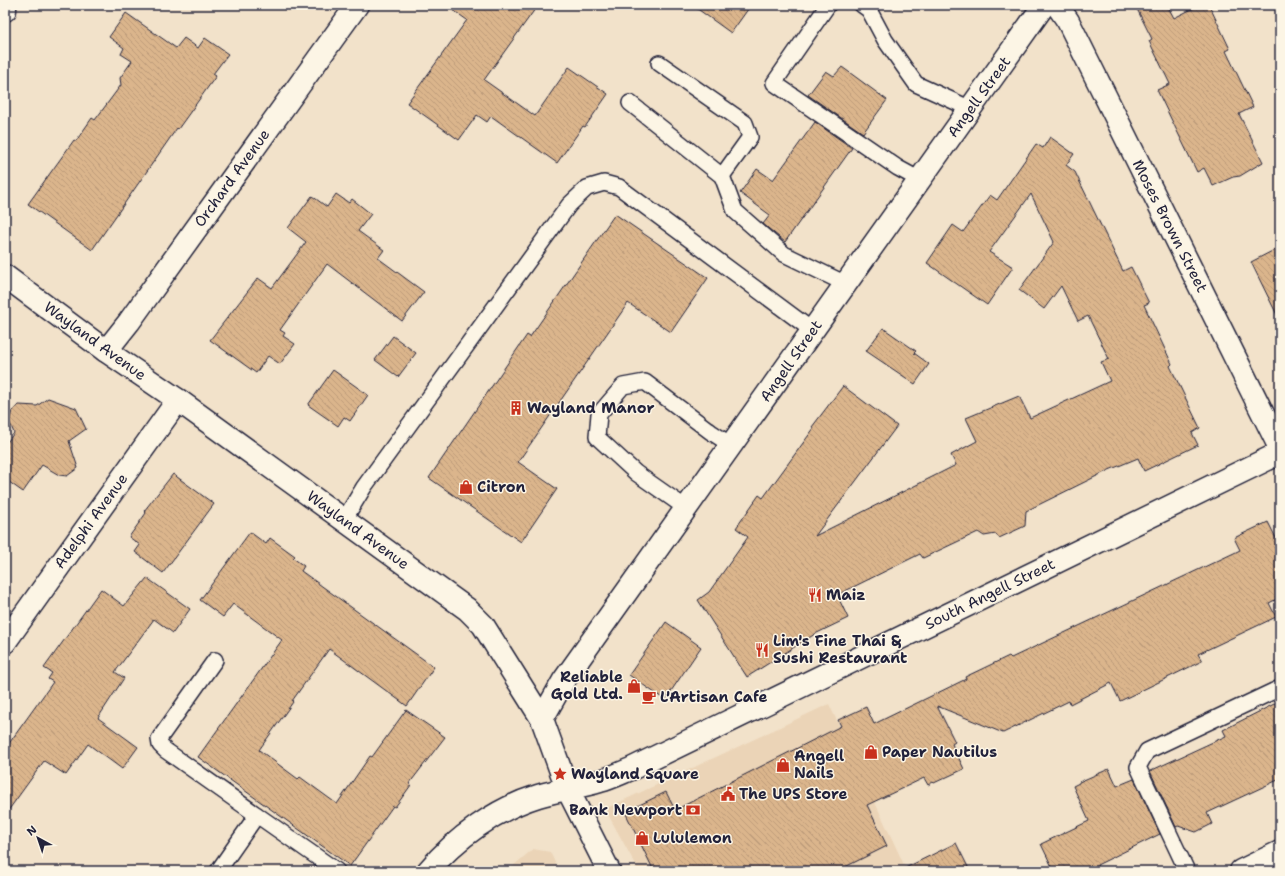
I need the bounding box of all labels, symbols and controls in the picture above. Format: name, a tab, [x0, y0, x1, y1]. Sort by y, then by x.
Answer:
street label: Angell Street	[943, 52, 1015, 142]
street label: Orchard Avenue	[190, 125, 274, 231]
street label: Moses Brown Street	[1128, 156, 1212, 296]
street label: Wayland Avenue	[40, 297, 150, 385]
street label: Angell Street	[755, 316, 827, 406]
place label: Wayland Manor	[527, 398, 654, 418]
building icon: Wayland Manor	[508, 400, 524, 416]
street label: Adelphi Avenue	[50, 469, 132, 573]
place label: Citron	[477, 477, 525, 497]
shop icon: Citron	[458, 479, 474, 495]
street label: Wayland Avenue	[303, 486, 413, 574]
street label: South Angell Street	[922, 554, 1058, 634]
place label: Maiz	[826, 585, 866, 605]
restaurant icon: Maiz	[807, 587, 823, 603]
place label: Lim's Fine Thai & Sushi Restaurant	[773, 631, 907, 668]
restaurant icon: Lim's Fine Thai & Sushi Restaurant	[754, 642, 770, 658]
place label: Reliable Gold Ltd.	[551, 667, 623, 704]
shop icon: Reliable Gold Ltd.	[626, 678, 642, 694]
place label: L'Artisan Cafe	[660, 687, 767, 707]
cafe icon: L'Artisan Cafe	[641, 689, 657, 705]
place label: Paper Nautilus	[882, 742, 997, 762]
shop icon: Paper Nautilus	[863, 744, 879, 760]
place label: Angell Nails	[794, 746, 844, 783]
shop icon: Angell Nails	[775, 757, 791, 773]
place label: Wayland Square	[571, 764, 699, 784]
place icon: Wayland Square	[552, 766, 568, 782]
place label: The UPS Store	[739, 784, 847, 804]
public building icon: The UPS Store	[720, 786, 736, 802]
place label: Bank Newport	[569, 800, 682, 820]
bank icon: Bank Newport	[685, 802, 701, 818]
north arrow	[18, 818, 58, 858]
text: N	[24, 822, 40, 839]
place label: Lululemon	[653, 828, 732, 848]
shop icon: Lululemon	[634, 830, 650, 846]

